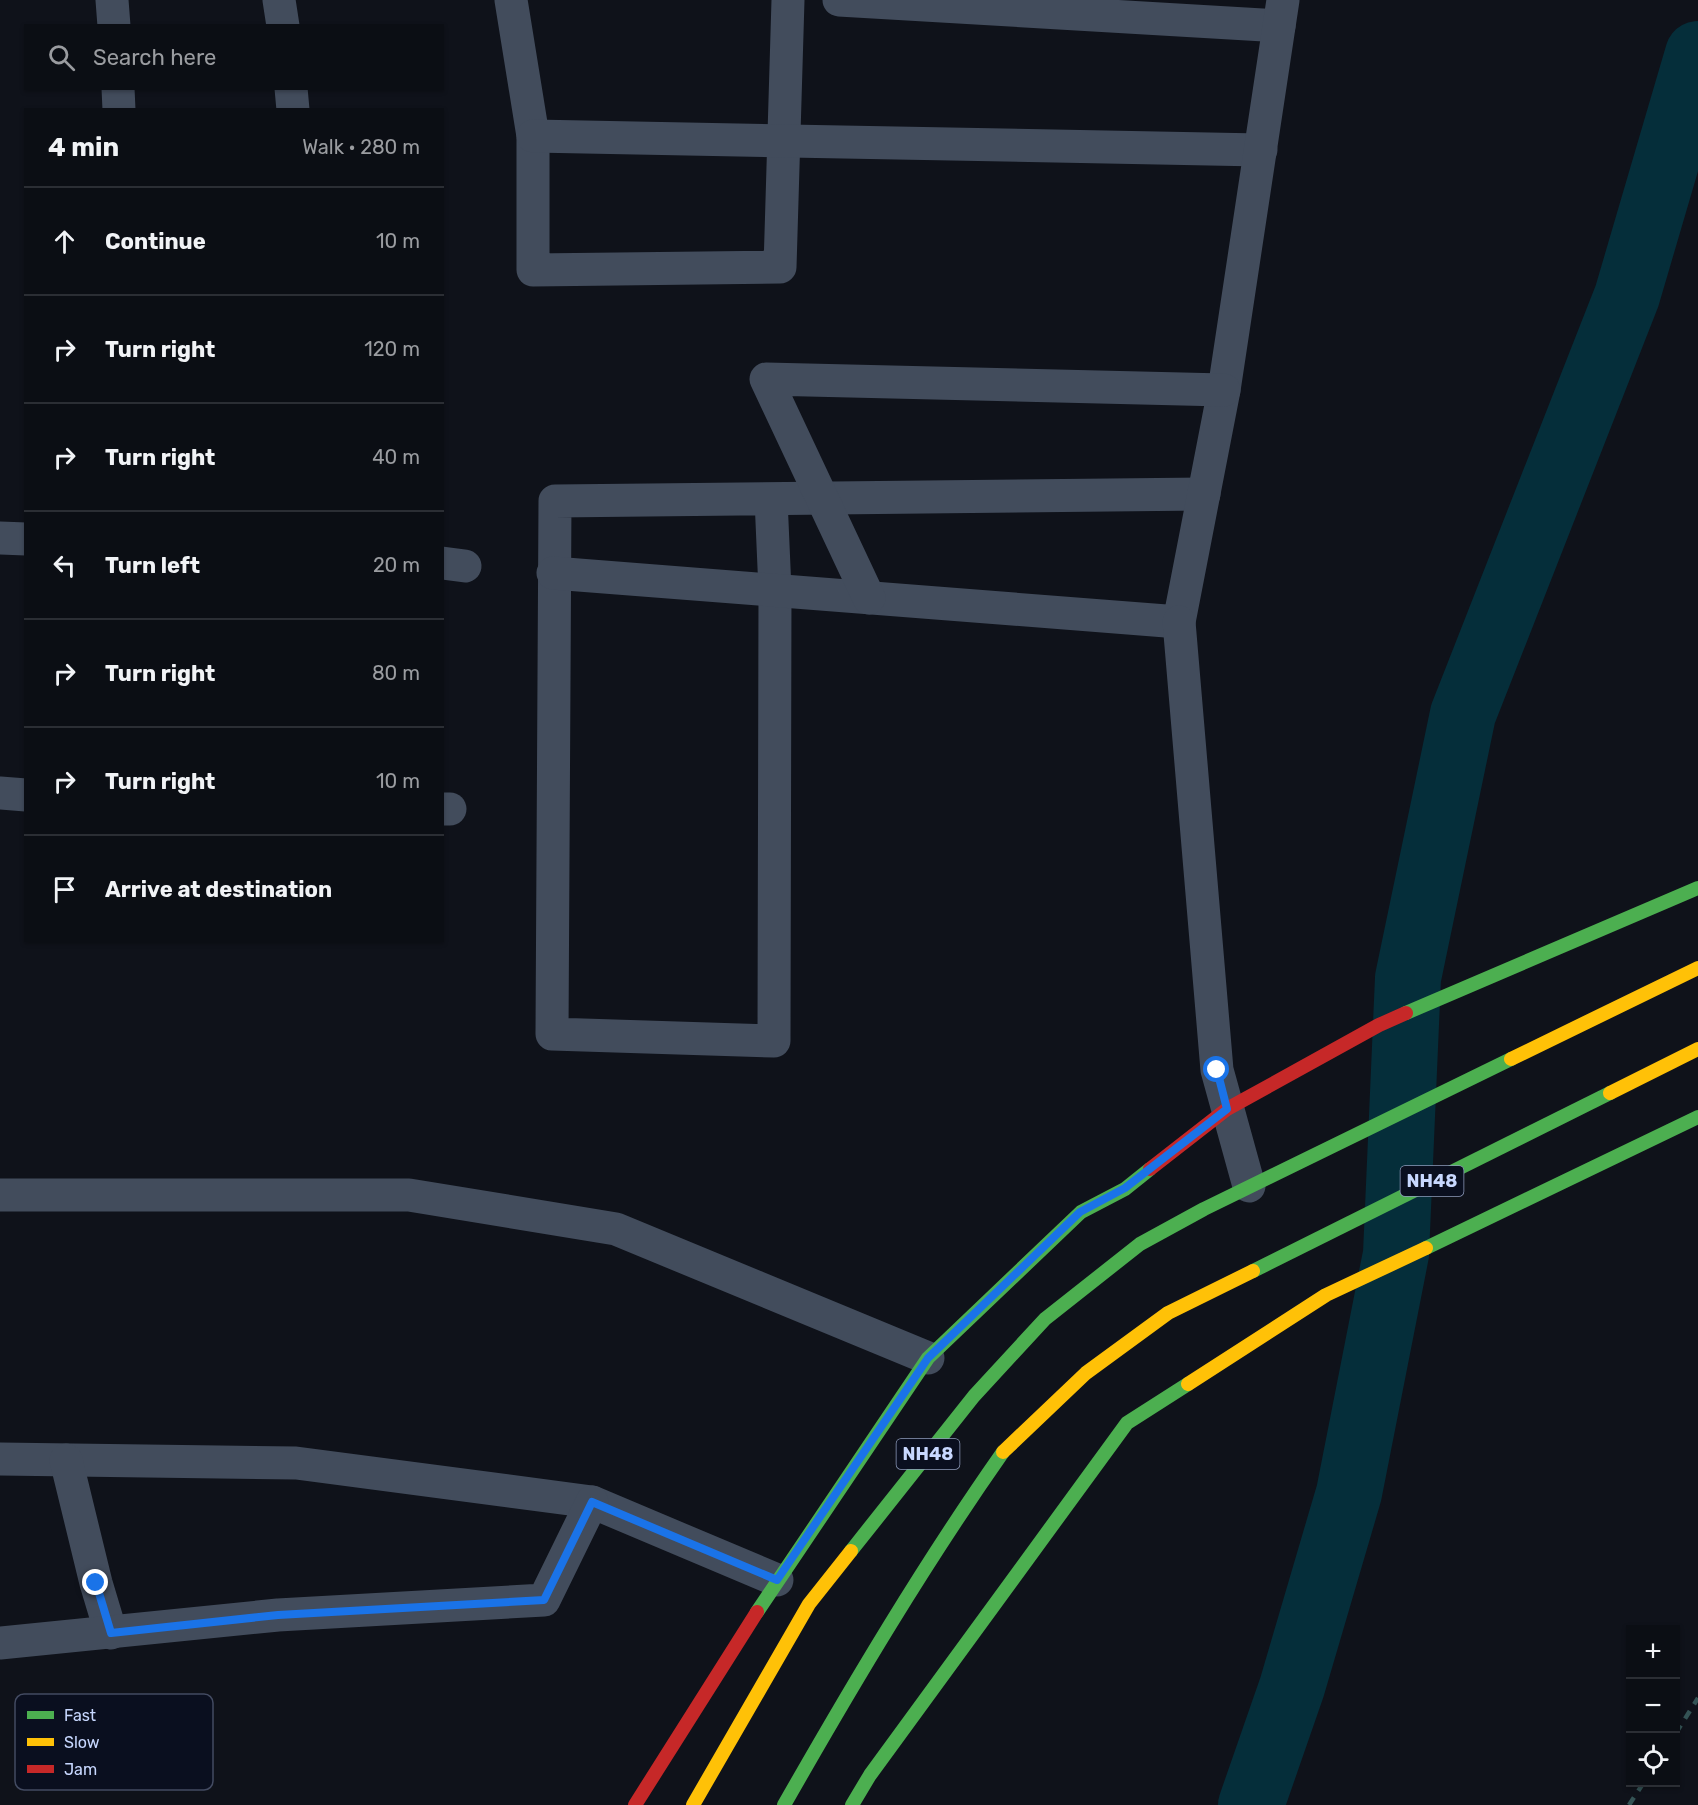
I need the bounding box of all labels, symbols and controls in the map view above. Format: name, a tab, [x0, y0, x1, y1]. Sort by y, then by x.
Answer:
search box	[24, 24, 444, 90]
icon: search	[45, 41, 78, 74]
text: Search here	[93, 44, 216, 71]
text: 4 min	[48, 132, 119, 163]
text: Walk · 280 m	[302, 135, 420, 159]
icon: ahead	[48, 225, 81, 258]
text: Continue	[105, 228, 206, 255]
text: 10 m	[376, 229, 420, 253]
icon: right	[48, 333, 81, 366]
text: Turn right	[105, 336, 215, 363]
text: 120 m	[364, 337, 420, 361]
icon: right	[48, 441, 81, 474]
text: Turn right	[105, 444, 215, 471]
text: 40 m	[372, 445, 420, 469]
icon: left	[48, 549, 81, 582]
text: Turn left	[105, 552, 200, 579]
text: 20 m	[373, 553, 420, 577]
icon: right	[48, 657, 81, 690]
text: Turn right	[105, 660, 215, 687]
text: 80 m	[372, 661, 420, 685]
icon: right	[48, 765, 81, 798]
text: Turn right	[105, 768, 215, 795]
text: 10 m	[376, 769, 420, 793]
icon: arrive	[48, 873, 81, 906]
text: Arrive at destination	[105, 876, 332, 903]
route start	[1203, 1056, 1229, 1082]
road number: NH48	[1400, 1166, 1464, 1196]
road number: NH48	[896, 1439, 960, 1469]
route end	[82, 1569, 108, 1595]
map controls	[1626, 1625, 1680, 1787]
button: +	[1626, 1625, 1680, 1679]
button: −	[1626, 1679, 1680, 1733]
legend	[15, 1694, 213, 1790]
text: Fast	[64, 1706, 96, 1725]
text: Slow	[64, 1733, 100, 1752]
button: locate	[1626, 1733, 1680, 1787]
text: Jam	[64, 1760, 97, 1779]

